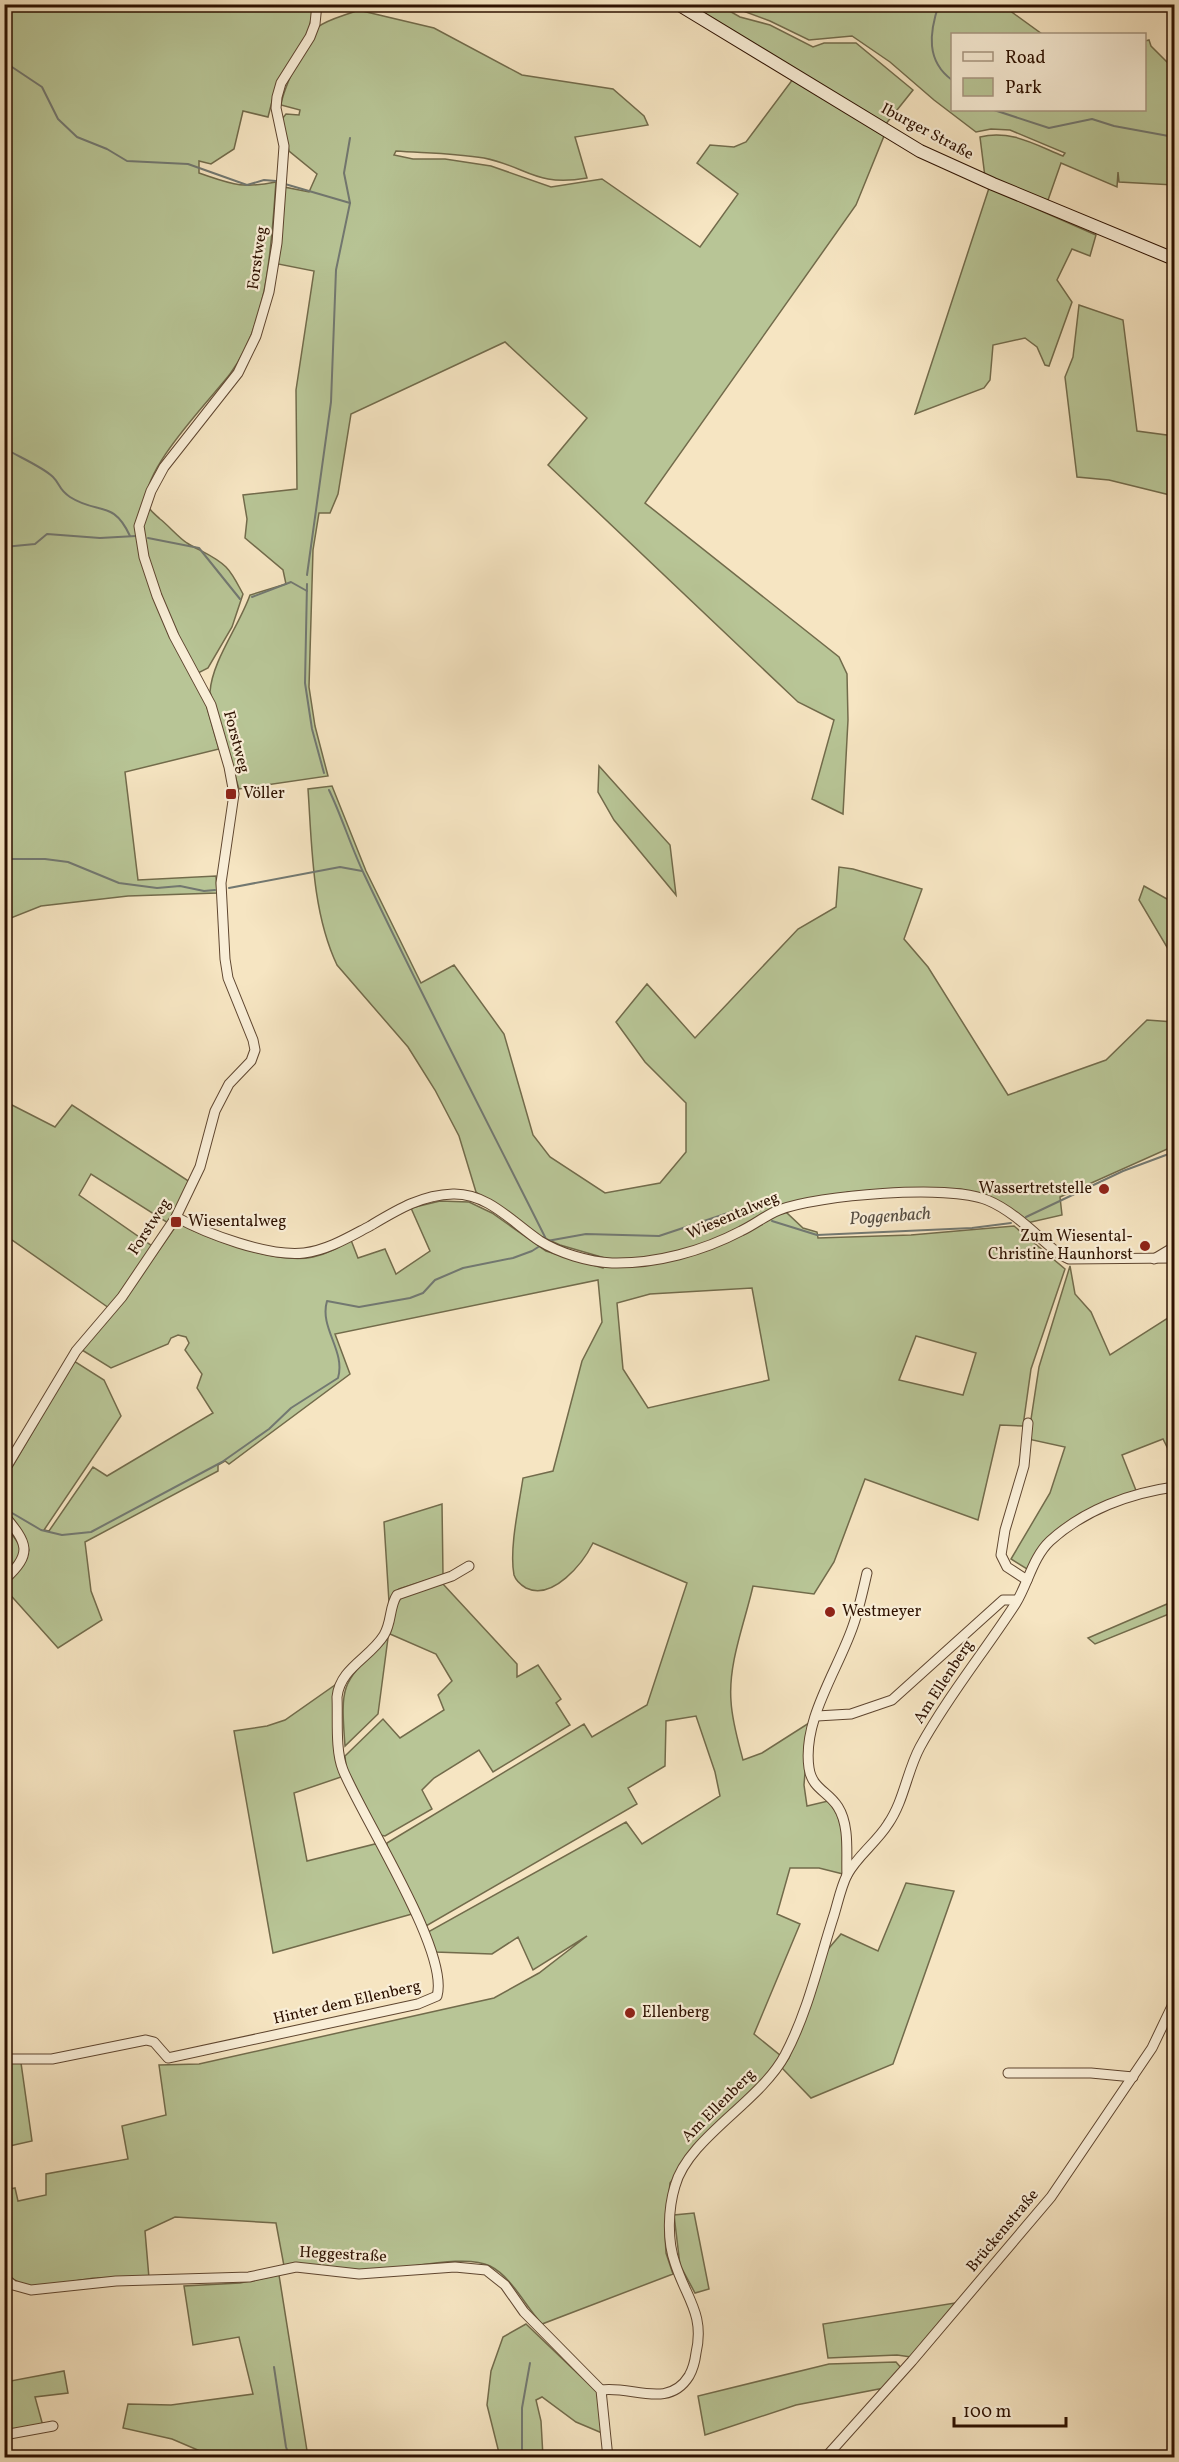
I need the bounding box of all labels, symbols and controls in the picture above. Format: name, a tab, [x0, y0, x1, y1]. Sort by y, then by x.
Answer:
legend	[951, 33, 1146, 111]
text: Road	[1005, 46, 1046, 71]
text: Park	[1005, 76, 1042, 101]
street label: Iburger Straße	[877, 98, 977, 166]
street label: Forstweg	[243, 225, 273, 291]
street label: Forstweg	[217, 708, 255, 776]
place label: Völler	[243, 783, 285, 805]
marker: Völler	[224, 787, 238, 801]
place label: Wassertretstelle	[979, 1178, 1092, 1200]
marker: Wassertretstelle	[1097, 1182, 1111, 1196]
street label: Wiesentalweg	[683, 1187, 783, 1245]
street label: Forstweg	[123, 1194, 177, 1260]
water label: Poggenbach	[848, 1202, 932, 1232]
place label: Wiesentalweg	[188, 1211, 286, 1233]
marker: Wiesentalweg	[169, 1215, 183, 1229]
place label: Zum Wiesental- Christine Haunhorst	[988, 1226, 1133, 1266]
marker: Zum Wiesental- Christine Haunhorst	[1138, 1239, 1152, 1253]
place label: Westmeyer	[842, 1601, 921, 1623]
marker: Westmeyer	[823, 1605, 837, 1619]
street label: Am Ellenberg	[909, 1636, 979, 1728]
street label: Hinter dem Ellenberg	[271, 1975, 423, 2031]
place label: Ellenberg	[642, 2002, 710, 2024]
marker: Ellenberg	[623, 2006, 637, 2020]
street label: Am Ellenberg	[677, 2064, 761, 2148]
street label: Brückenstraße	[962, 2185, 1044, 2277]
street label: Heggestraße	[299, 2242, 387, 2268]
scale bar	[954, 2390, 1066, 2428]
text: 100 m	[963, 2400, 1012, 2425]

